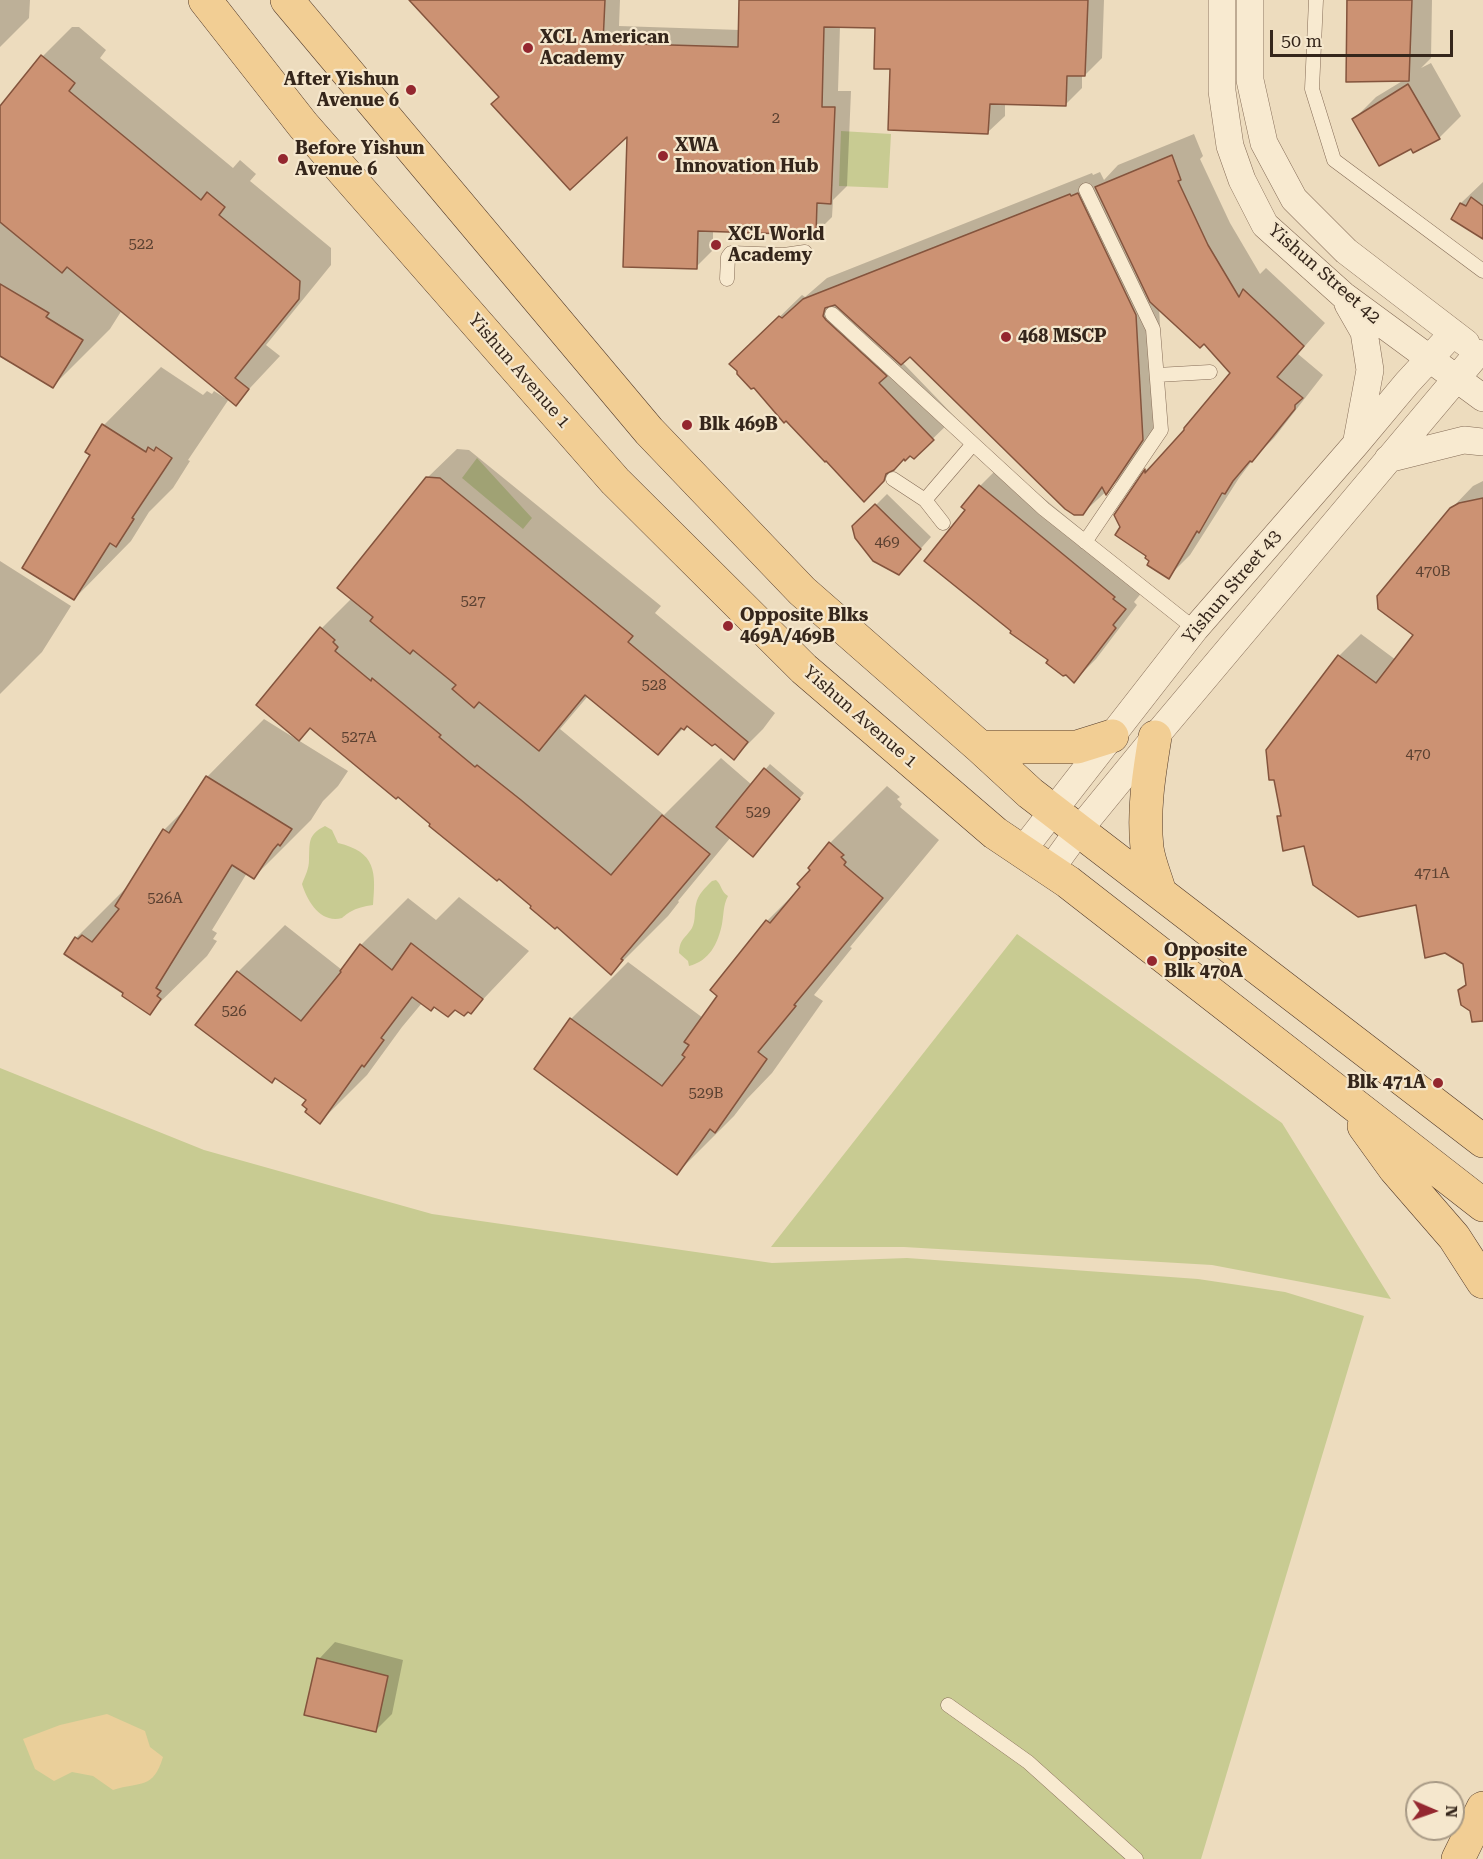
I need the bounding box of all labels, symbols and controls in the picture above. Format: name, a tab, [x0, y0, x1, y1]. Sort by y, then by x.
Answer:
scale bar	[1273, 18, 1456, 56]
place label: XCL American Academy	[540, 27, 669, 70]
text: 50 m	[1281, 30, 1322, 51]
marker: XCL American Academy	[521, 41, 535, 55]
place label: After Yishun Avenue 6	[284, 69, 399, 112]
marker: After Yishun Avenue 6	[404, 83, 418, 97]
house number: 2	[772, 110, 780, 128]
place label: XWA Innovation Hub	[675, 135, 819, 178]
place label: Before Yishun Avenue 6	[295, 138, 425, 180]
marker: XWA Innovation Hub	[656, 149, 670, 163]
marker: Before Yishun Avenue 6	[276, 152, 290, 166]
street label: Yishun Street 42	[1263, 219, 1385, 329]
place label: XCL World Academy	[728, 224, 825, 266]
house number: 522	[128, 236, 154, 254]
marker: XCL World Academy	[709, 238, 723, 252]
street label: Yishun Avenue 1	[463, 309, 575, 433]
place label: 468 MSCP	[1018, 326, 1107, 348]
marker: 468 MSCP	[999, 330, 1013, 344]
place label: Blk 469B	[699, 414, 778, 436]
marker: Blk 469B	[680, 418, 694, 432]
street label: Yishun Street 43	[1178, 526, 1286, 648]
house number: 469	[874, 534, 900, 552]
house number: 470B	[1415, 563, 1451, 581]
house number: 527	[460, 593, 486, 611]
place label: Opposite Blks 469A/469B	[740, 605, 868, 648]
marker: Opposite Blks 469A/469B	[721, 619, 735, 633]
street label: Yishun Avenue 1	[798, 661, 922, 773]
house number: 528	[641, 677, 667, 695]
house number: 527A	[341, 729, 377, 747]
house number: 470	[1405, 746, 1431, 764]
house number: 529	[745, 804, 771, 822]
house number: 471A	[1414, 865, 1450, 883]
house number: 526A	[147, 890, 183, 908]
place label: Opposite Blk 470A	[1164, 940, 1247, 982]
marker: Opposite Blk 470A	[1145, 954, 1159, 968]
house number: 526	[221, 1003, 247, 1021]
place label: Blk 471A	[1347, 1072, 1426, 1094]
marker: Blk 471A	[1431, 1076, 1445, 1090]
house number: 529B	[688, 1085, 724, 1103]
north arrow	[1405, 1781, 1465, 1841]
text: N	[1442, 1805, 1461, 1818]

